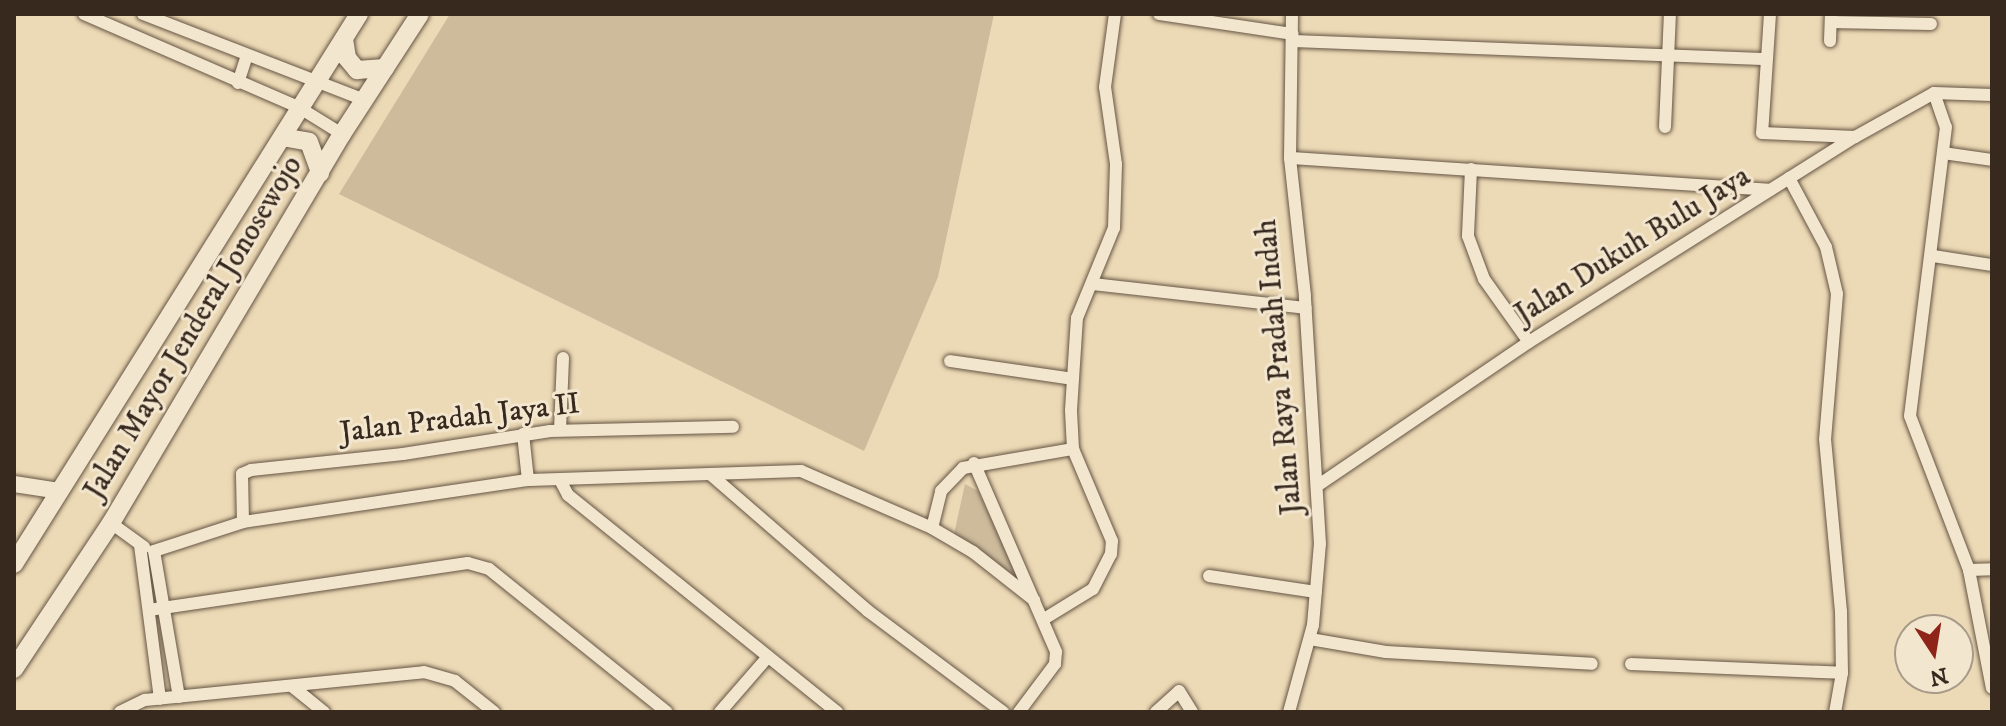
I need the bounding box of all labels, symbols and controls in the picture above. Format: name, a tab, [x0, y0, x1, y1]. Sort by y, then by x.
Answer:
street label: Jalan Mayor Jenderal Jonosewojo	[77, 150, 311, 506]
street label: Jalan Dukuh Bulu Jaya	[1509, 159, 1757, 333]
street label: Jalan Raya Pradah Indah	[1249, 218, 1311, 516]
street label: Jalan Pradah Jaya II	[338, 386, 582, 452]
north arrow	[1894, 614, 1974, 694]
text: N	[1927, 661, 1950, 691]

